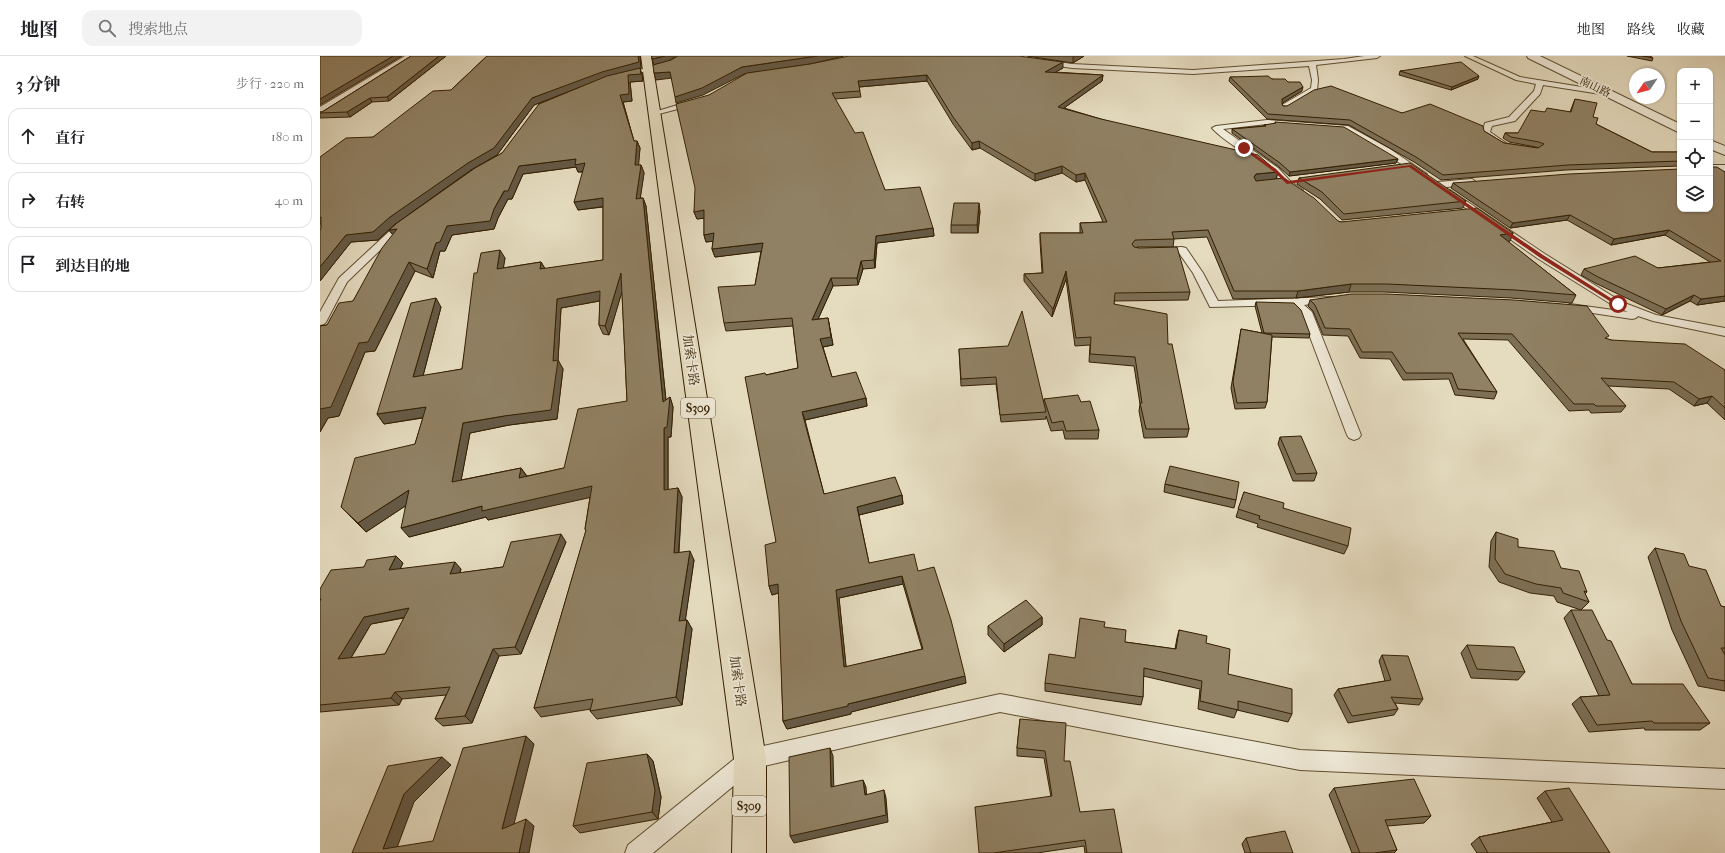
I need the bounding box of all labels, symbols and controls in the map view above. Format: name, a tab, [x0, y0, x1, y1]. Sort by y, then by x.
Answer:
search box	[82, 10, 362, 46]
icon: search	[96, 17, 118, 39]
text: 地图	[20, 19, 58, 41]
text: 搜索地点	[128, 20, 188, 38]
text: 地图	[1577, 21, 1605, 38]
text: 路线	[1627, 21, 1655, 38]
text: 收藏	[1677, 21, 1705, 38]
north arrow	[1629, 68, 1665, 104]
map controls	[1677, 68, 1713, 212]
button: +	[1677, 68, 1713, 104]
text: 3 分钟	[16, 74, 61, 94]
street label: 南山路	[1577, 74, 1613, 100]
text: 步行 · 220 m	[236, 76, 304, 91]
button: −	[1677, 104, 1713, 140]
icon: ahead	[17, 125, 39, 147]
text: 直行	[55, 129, 85, 147]
text: 180 m	[271, 129, 303, 144]
route end	[1235, 139, 1253, 157]
button: locate	[1677, 140, 1713, 176]
button: layers	[1677, 176, 1713, 212]
icon: right	[17, 189, 39, 211]
text: 右转	[55, 193, 85, 211]
text: 40 m	[275, 193, 303, 208]
icon: arrive	[17, 253, 39, 275]
text: 到达目的地	[55, 257, 130, 275]
route start	[1609, 295, 1627, 313]
street label: 加索卡路	[680, 333, 702, 387]
road number: S309	[681, 398, 715, 418]
street label: 加索卡路	[727, 654, 749, 708]
road number: S309	[732, 796, 766, 816]

